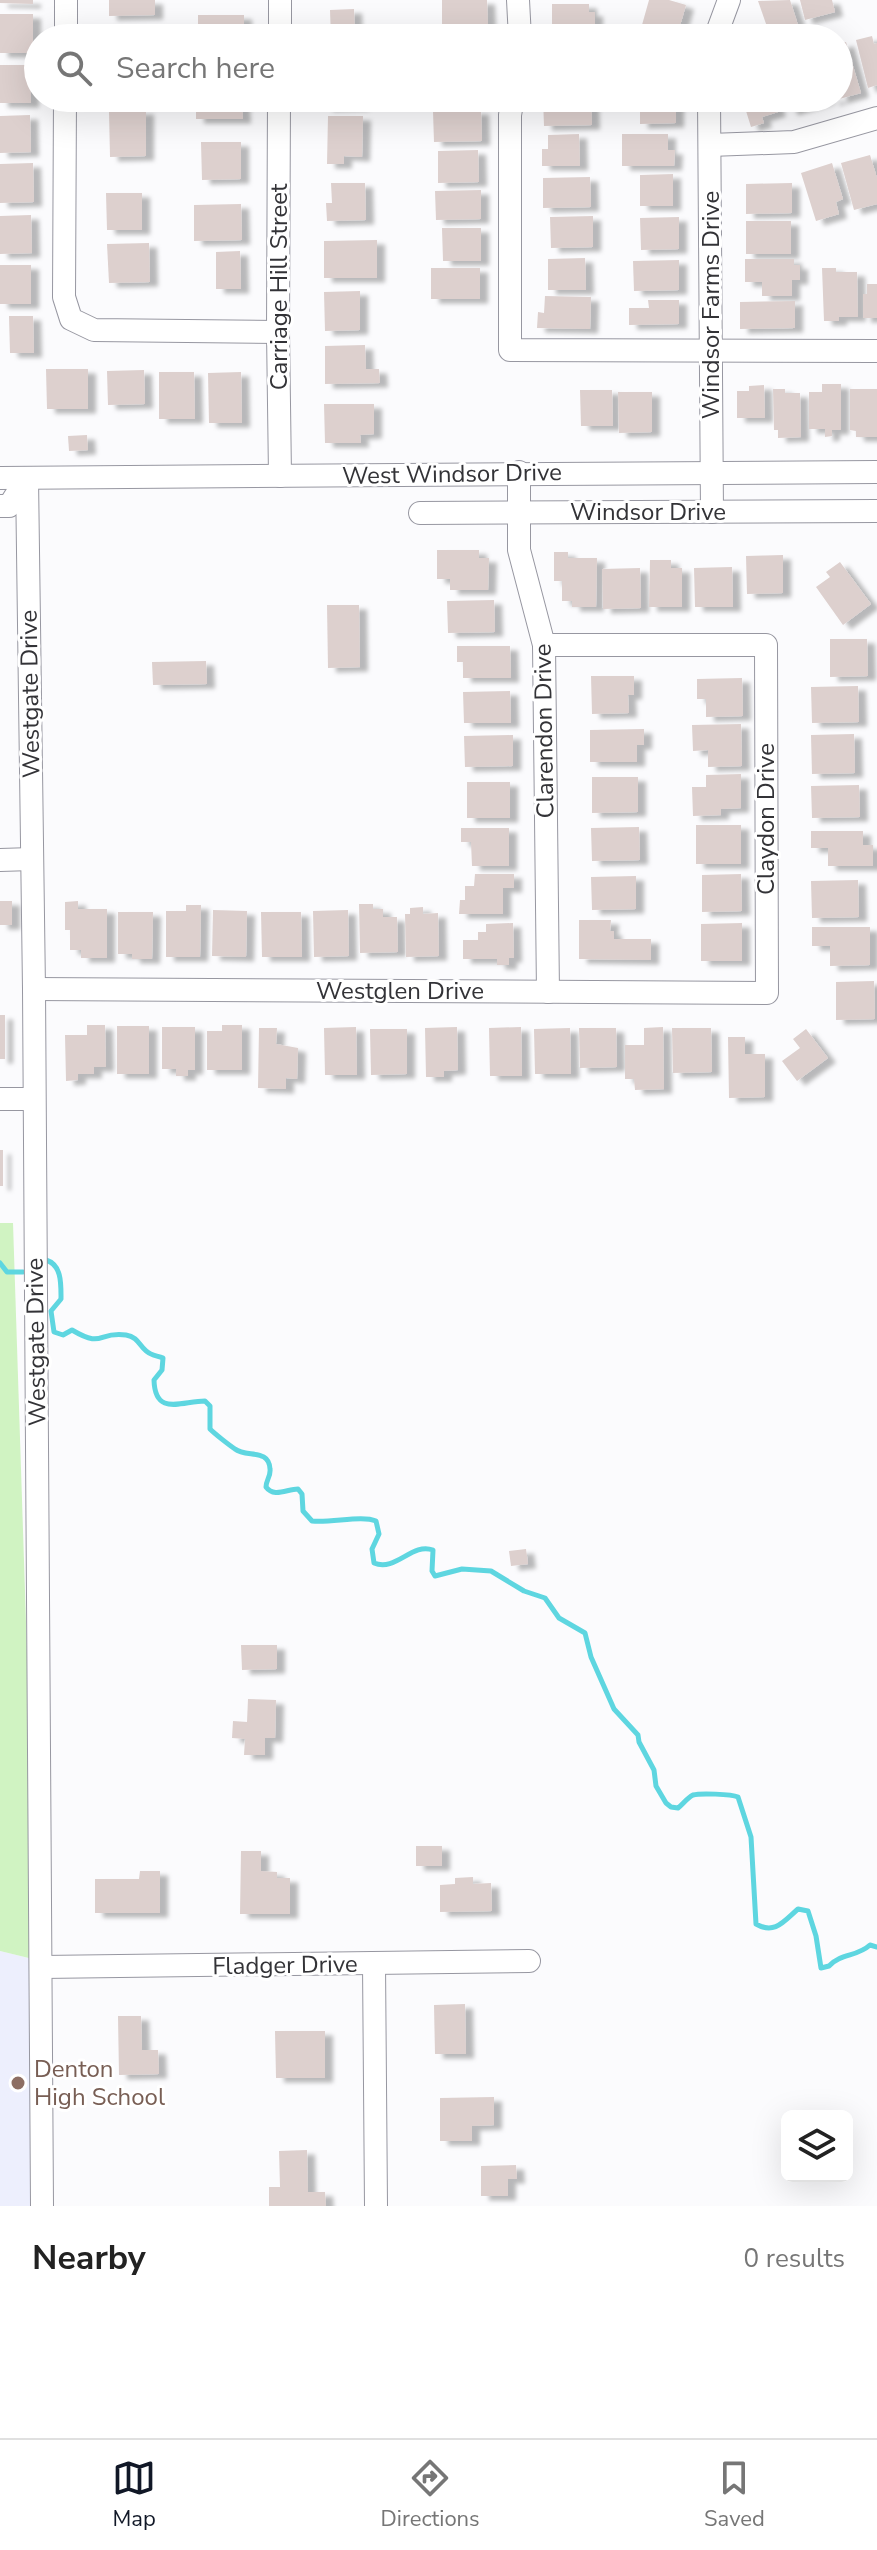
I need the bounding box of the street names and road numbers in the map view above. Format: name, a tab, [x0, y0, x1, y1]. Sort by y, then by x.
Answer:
street label: Carriage Hill Street	[263, 183, 295, 390]
street label: Windsor Farms Drive	[695, 191, 727, 419]
street label: West Windsor Drive	[342, 456, 562, 492]
street label: Windsor Drive	[570, 496, 726, 528]
street label: Westgate Drive	[13, 610, 47, 778]
street label: Clarendon Drive	[526, 643, 562, 819]
street label: Claydon Drive	[750, 743, 782, 895]
street label: Westglen Drive	[316, 975, 484, 1007]
street label: Westgate Drive	[19, 1258, 53, 1426]
street label: Fladger Drive	[212, 1948, 358, 1982]

